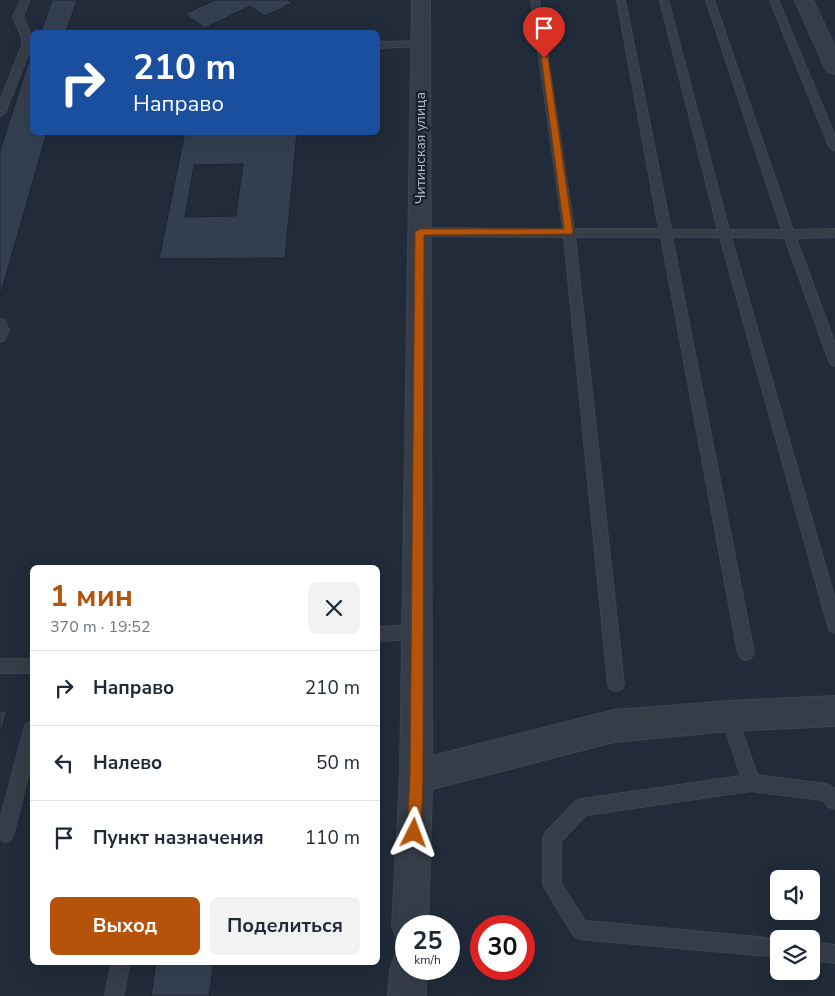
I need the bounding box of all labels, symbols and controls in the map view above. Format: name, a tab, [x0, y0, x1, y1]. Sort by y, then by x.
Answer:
pin	[523, 7, 565, 58]
icon: arrive	[530, 14, 558, 42]
text: 210 m	[133, 44, 236, 91]
icon: right	[50, 50, 115, 115]
text: Направо	[133, 89, 224, 119]
street label: Читинская улица	[411, 92, 430, 204]
text: 1 мин	[50, 576, 133, 617]
button: close	[308, 582, 360, 634]
text: 370 m · 19:52	[50, 616, 151, 638]
icon: right	[50, 674, 78, 702]
text: Направо	[93, 675, 174, 701]
text: 210 m	[305, 675, 360, 701]
icon: left	[50, 749, 78, 777]
text: Налево	[93, 750, 162, 776]
text: 50 m	[316, 750, 360, 776]
position arrow	[387, 806, 439, 858]
icon: arrive	[50, 824, 78, 852]
text: Пункт назначения	[93, 825, 264, 851]
text: 110 m	[305, 825, 360, 851]
map controls	[770, 870, 820, 980]
button: sound	[770, 870, 820, 920]
button: Выход	[50, 897, 200, 955]
button: Поделиться	[210, 897, 360, 955]
speed limit sign: 30	[470, 915, 535, 980]
text: 25	[412, 924, 443, 958]
button: layers	[770, 930, 820, 980]
text: km/h	[414, 952, 441, 968]

